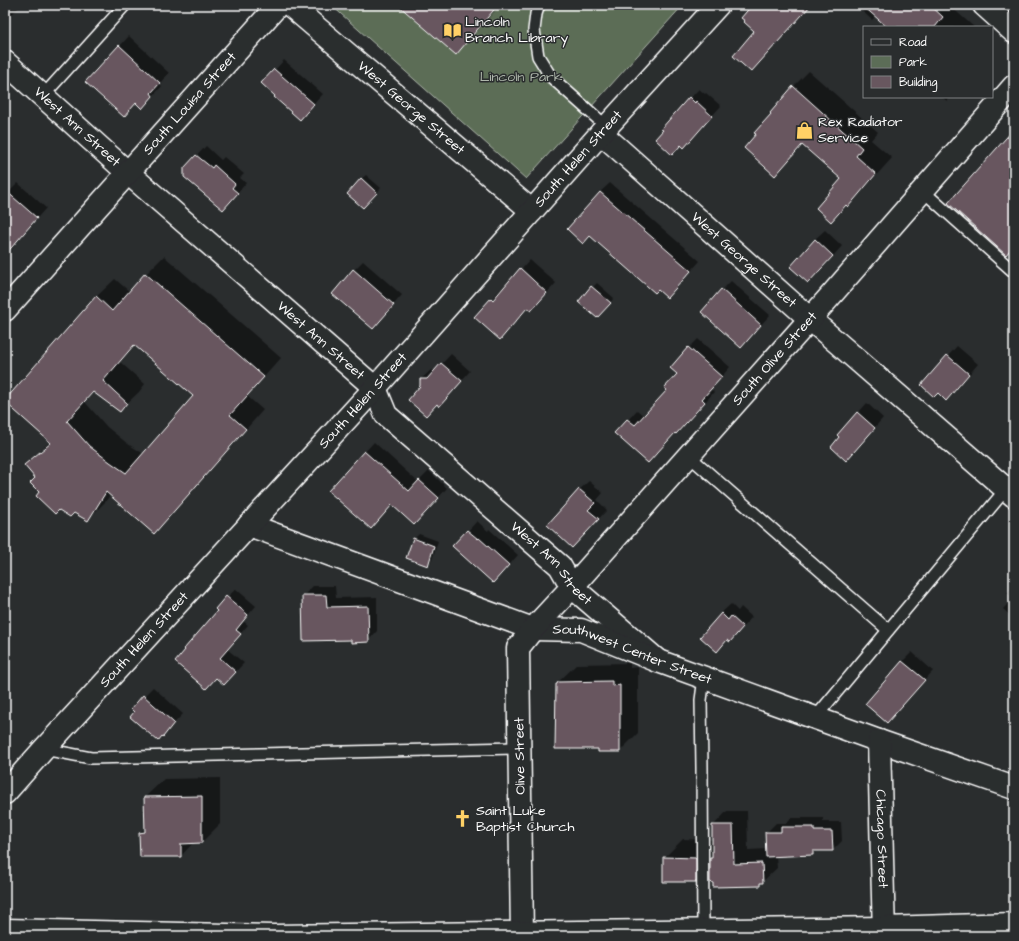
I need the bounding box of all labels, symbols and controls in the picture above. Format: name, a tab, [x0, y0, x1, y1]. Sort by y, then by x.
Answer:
place label: Lincoln Branch Library	[465, 12, 568, 48]
library icon: Lincoln Branch Library	[442, 20, 462, 40]
legend	[863, 26, 993, 98]
text: Road	[899, 34, 927, 51]
street label: South Louisa Street	[138, 48, 241, 159]
text: Park	[899, 54, 927, 71]
street label: West George Street	[353, 57, 469, 160]
park label: Lincoln Park	[480, 67, 563, 87]
text: Building	[899, 74, 937, 92]
street label: West Ann Street	[29, 82, 125, 172]
street label: South Helen Street	[530, 106, 627, 212]
place label: Rex Radiator Service	[818, 112, 903, 148]
shop icon: Rex Radiator Service	[795, 120, 815, 140]
street label: West George Street	[686, 207, 801, 313]
street label: West Ann Street	[272, 297, 369, 385]
street label: South Olive Street	[728, 307, 822, 410]
street label: South Helen Street	[314, 348, 412, 453]
street label: West Ann Street	[506, 517, 597, 610]
street label: South Helen Street	[95, 587, 194, 692]
street label: Southwest Center Street	[552, 619, 715, 690]
street label: Olive Street	[509, 717, 531, 795]
street label: Chicago Street	[870, 789, 893, 889]
place label: Saint Luke Baptist Church	[476, 801, 574, 837]
church icon: Saint Luke Baptist Church	[453, 809, 473, 829]

